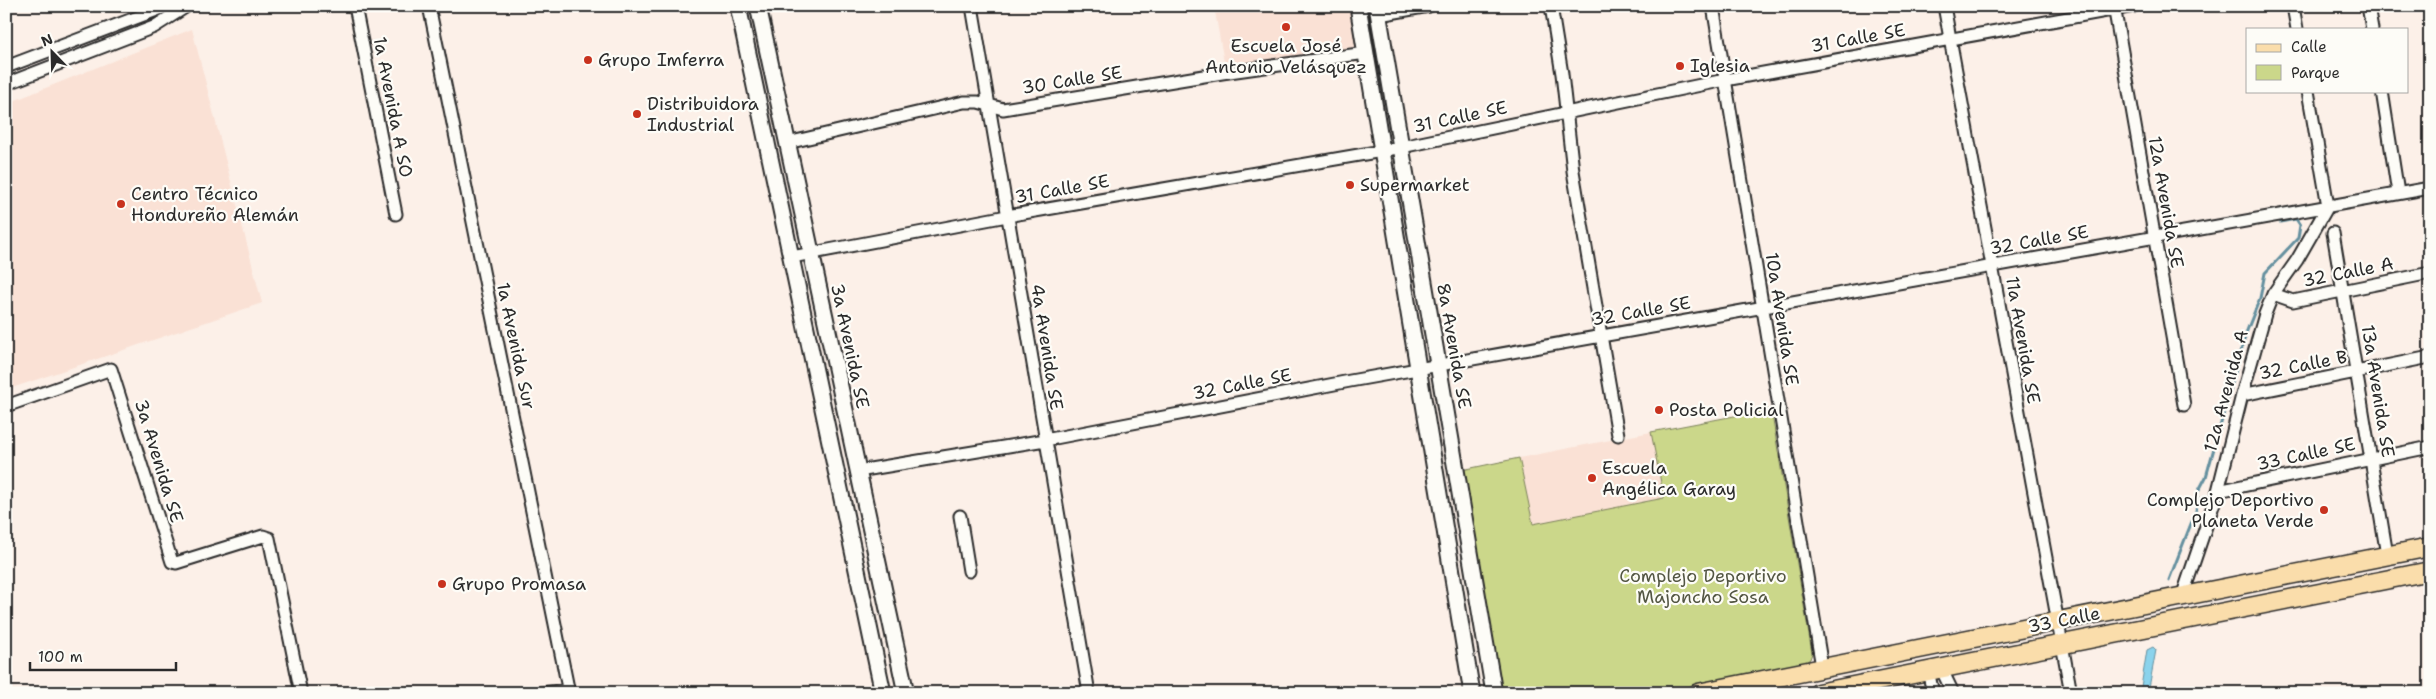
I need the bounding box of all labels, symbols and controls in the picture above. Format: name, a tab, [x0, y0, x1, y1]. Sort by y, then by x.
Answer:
street label: 31 Calle SE	[1809, 18, 1907, 58]
marker: Escuela José Antonio Velásquez	[1280, 21, 1292, 33]
north arrow	[28, 28, 78, 78]
legend	[2246, 28, 2408, 92]
text: N	[38, 30, 56, 50]
place label: Escuela José Antonio Velásquez	[1205, 34, 1367, 79]
street label: 1a Avenida A SO	[368, 35, 418, 179]
text: Calle	[2291, 37, 2327, 57]
place label: Grupo Imferra	[598, 48, 724, 72]
marker: Grupo Imferra	[582, 54, 594, 66]
place label: Iglesia	[1690, 54, 1750, 78]
street label: 30 Calle SE	[1020, 60, 1124, 100]
marker: Iglesia	[1674, 60, 1686, 72]
text: Parque	[2291, 63, 2340, 83]
place label: Distribuidora Industrial	[647, 92, 759, 137]
street label: 31 Calle SE	[1411, 95, 1509, 139]
marker: Distribuidora Industrial	[631, 108, 643, 120]
street label: 12a Avenida SE	[2143, 134, 2189, 270]
street label: 31 Calle SE	[1013, 169, 1111, 209]
place label: Supermarket	[1360, 173, 1470, 197]
marker: Supermarket	[1344, 179, 1356, 191]
place label: Centro Técnico Hondureño Alemán	[131, 182, 299, 227]
marker: Centro Técnico Hondureño Alemán	[115, 198, 127, 210]
street label: 32 Calle SE	[1988, 219, 2090, 261]
street label: 10a Avenida SE	[1760, 251, 1804, 387]
street label: 32 Calle A	[2300, 251, 2396, 293]
street label: 11a Avenida SE	[2000, 274, 2046, 406]
street label: 1a Avenida Sur	[491, 280, 541, 412]
street label: 3a Avenida SE	[825, 281, 875, 411]
street label: 8a Avenida SE	[1431, 281, 1477, 411]
street label: 4a Avenida SE	[1025, 282, 1069, 412]
street label: 32 Calle SE	[1590, 290, 1692, 332]
street label: 13a Avenida SE	[2356, 323, 2400, 459]
street label: 12a Avenida A	[2198, 327, 2254, 455]
street label: 32 Calle B	[2257, 345, 2349, 385]
street label: 32 Calle SE	[1190, 363, 1294, 405]
street label: 3a Avenida SE	[129, 397, 189, 525]
place label: Posta Policial	[1669, 398, 1784, 422]
marker: Posta Policial	[1653, 404, 1665, 416]
street label: 33 Calle SE	[2254, 432, 2358, 476]
place label: Escuela Angélica Garay	[1602, 456, 1736, 501]
marker: Escuela Angélica Garay	[1586, 472, 1598, 484]
place label: Complejo Deportivo Planeta Verde	[2147, 488, 2314, 533]
marker: Complejo Deportivo Planeta Verde	[2318, 504, 2330, 516]
park label: Complejo Deportivo Majoncho Sosa	[1619, 564, 1787, 609]
place label: Grupo Promasa	[452, 572, 586, 596]
marker: Grupo Promasa	[436, 578, 448, 590]
street label: 33 Calle	[2026, 601, 2102, 639]
scale bar	[30, 639, 176, 671]
text: 100 m	[38, 647, 83, 667]

